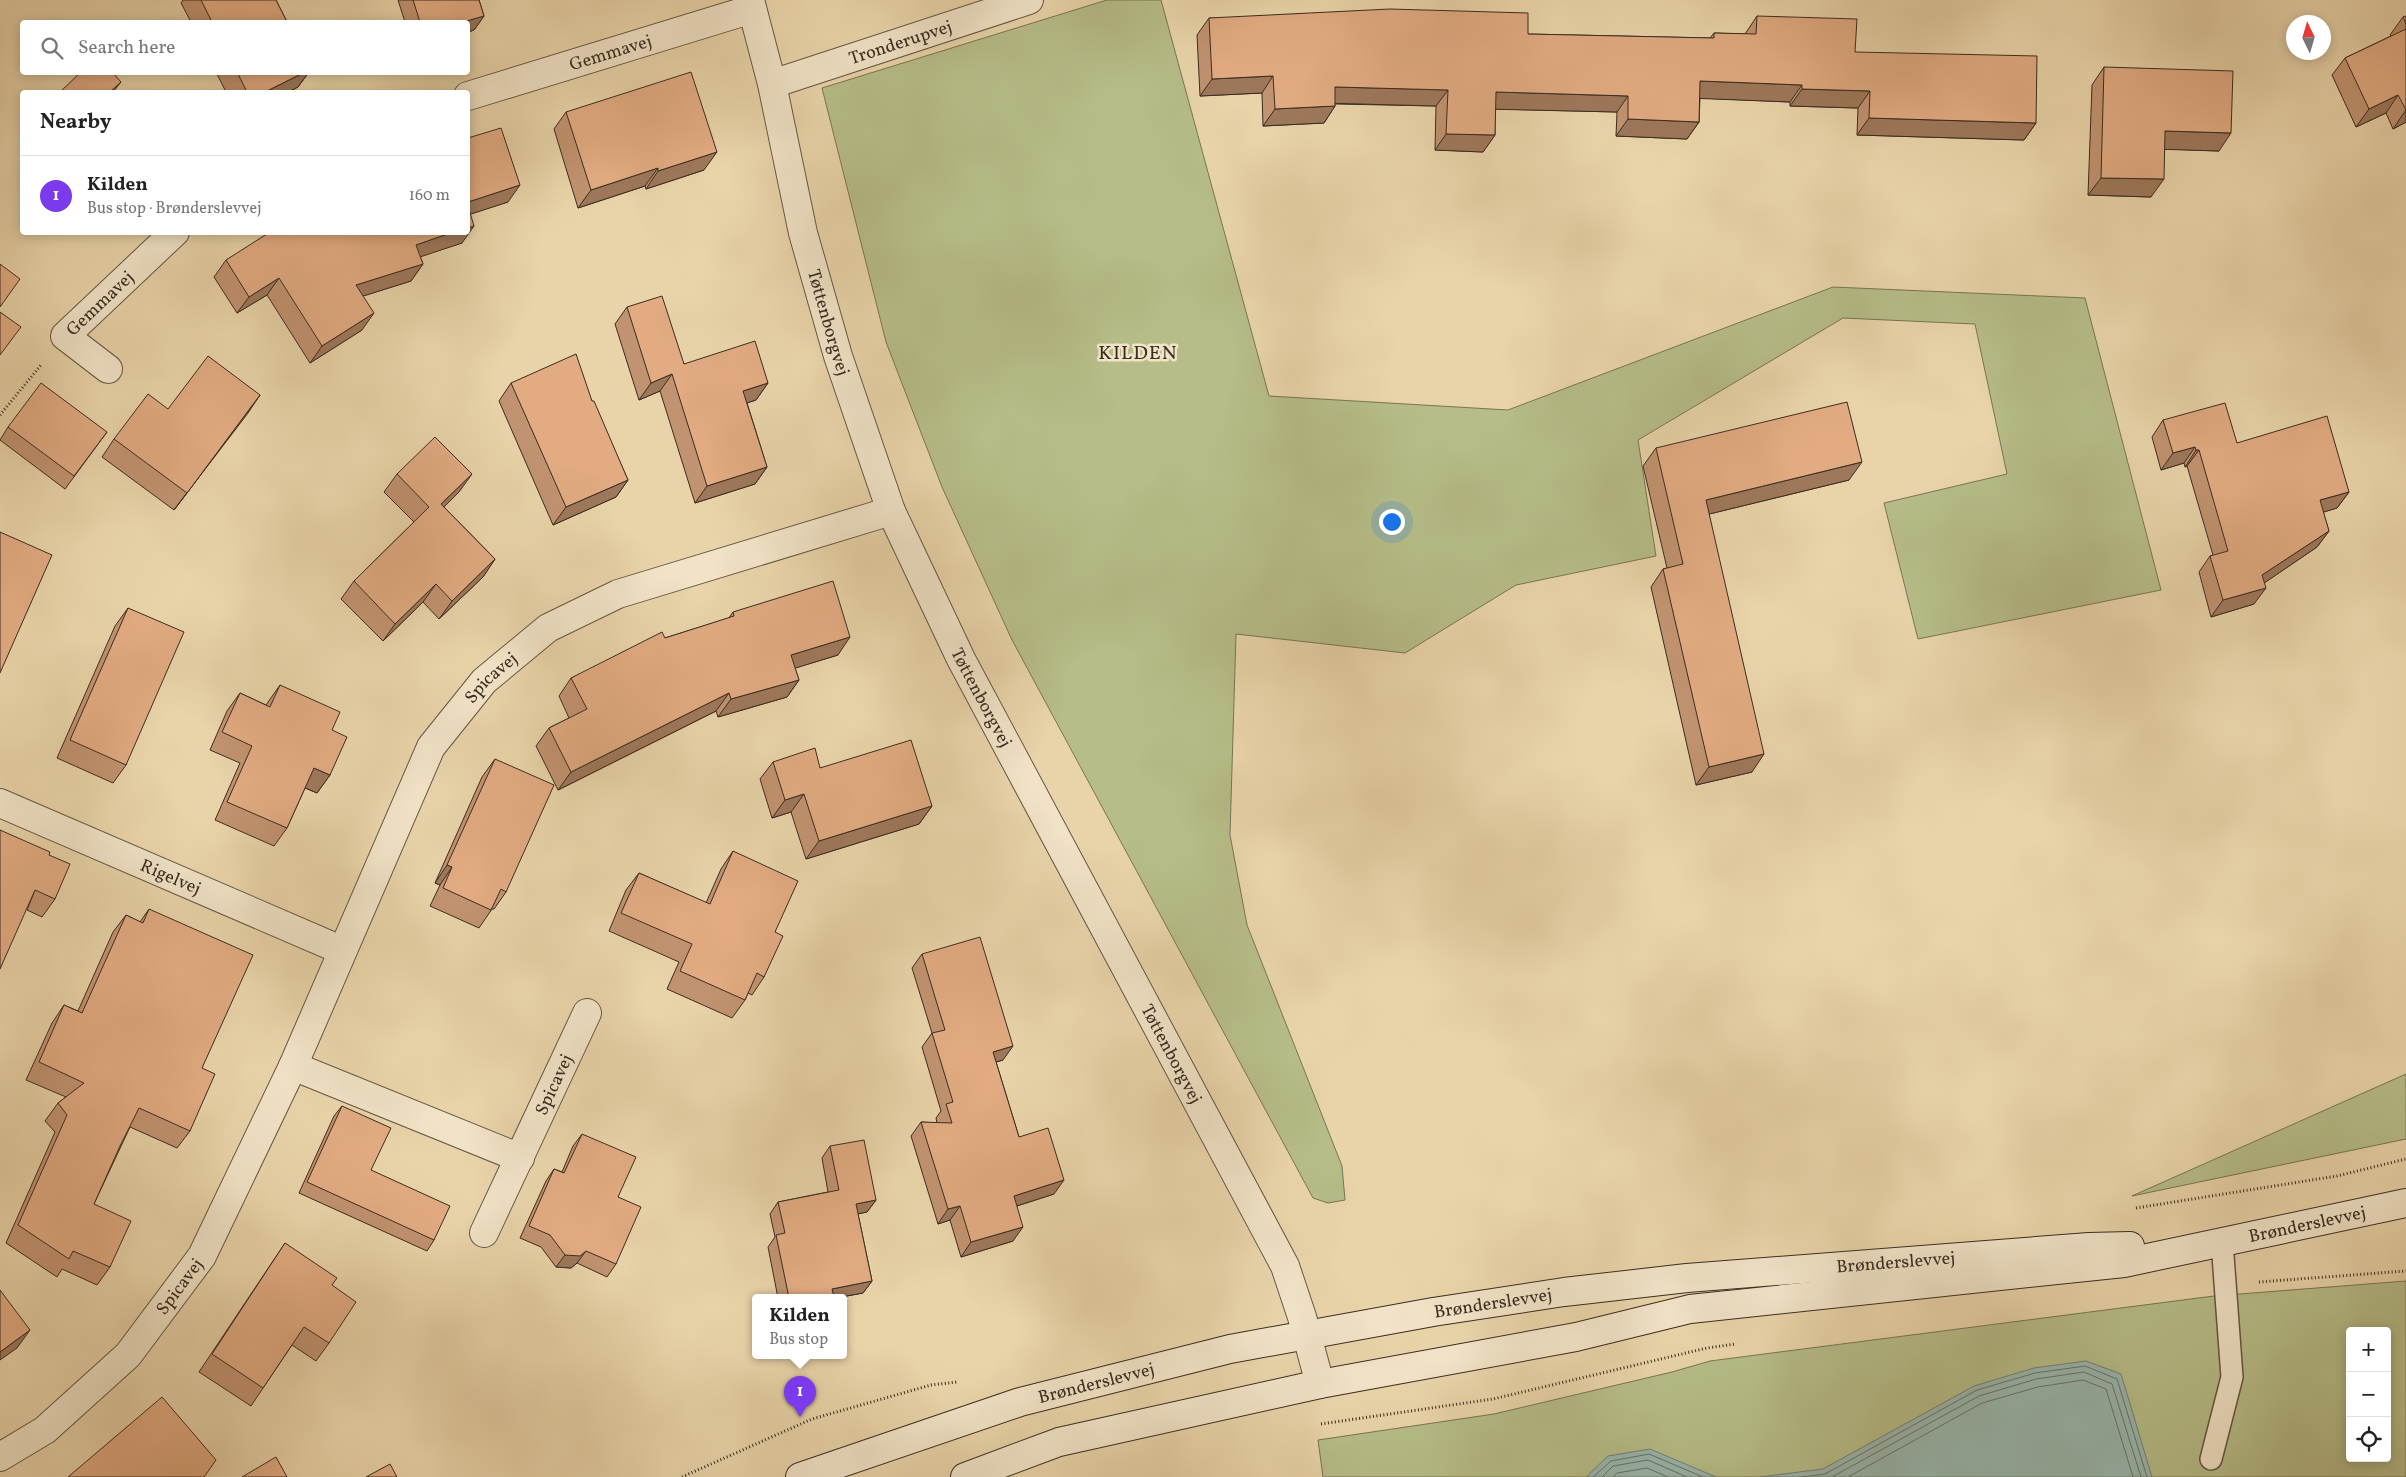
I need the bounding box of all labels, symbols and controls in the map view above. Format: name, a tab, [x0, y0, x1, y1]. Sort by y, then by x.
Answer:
street label: Tronderupvej	[846, 15, 956, 72]
north arrow	[2286, 15, 2331, 60]
search box	[20, 20, 470, 75]
street label: Gemmavej	[567, 29, 655, 78]
icon: search	[38, 34, 66, 62]
text: Search here	[78, 35, 175, 61]
text: Nearby	[40, 108, 111, 137]
text: Kilden	[87, 172, 148, 198]
text: 1	[53, 185, 59, 207]
text: 160 m	[409, 185, 450, 207]
text: Bus stop · Brønderslevvej	[87, 198, 262, 220]
street label: Gemmavej	[61, 266, 140, 343]
street label: Tøttenborgvej	[800, 267, 855, 379]
district label: KILDEN	[1098, 340, 1178, 368]
your location	[1379, 509, 1405, 535]
street label: Tøttenborgvej	[944, 644, 1017, 752]
street label: Spicavej	[460, 647, 524, 710]
street label: Rigelvej	[136, 854, 204, 902]
street label: Tøttenborgvej	[1134, 1000, 1207, 1109]
street label: Spicavej	[530, 1050, 580, 1120]
street label: Brønderslevvej	[2246, 1201, 2368, 1250]
street label: Brønderslevvej	[1835, 1246, 1956, 1280]
street label: Spicavej	[151, 1254, 210, 1321]
street label: Brønderslevvej	[1432, 1283, 1554, 1326]
popup	[752, 1294, 847, 1359]
text: Kilden	[769, 1303, 830, 1329]
map controls	[2346, 1327, 2391, 1462]
button: +	[2346, 1327, 2391, 1372]
text: Bus stop	[769, 1329, 828, 1351]
street label: Brønderslevvej	[1036, 1358, 1157, 1411]
button: −	[2346, 1372, 2391, 1417]
pin: 1	[784, 1376, 816, 1417]
button: locate	[2346, 1417, 2391, 1462]

